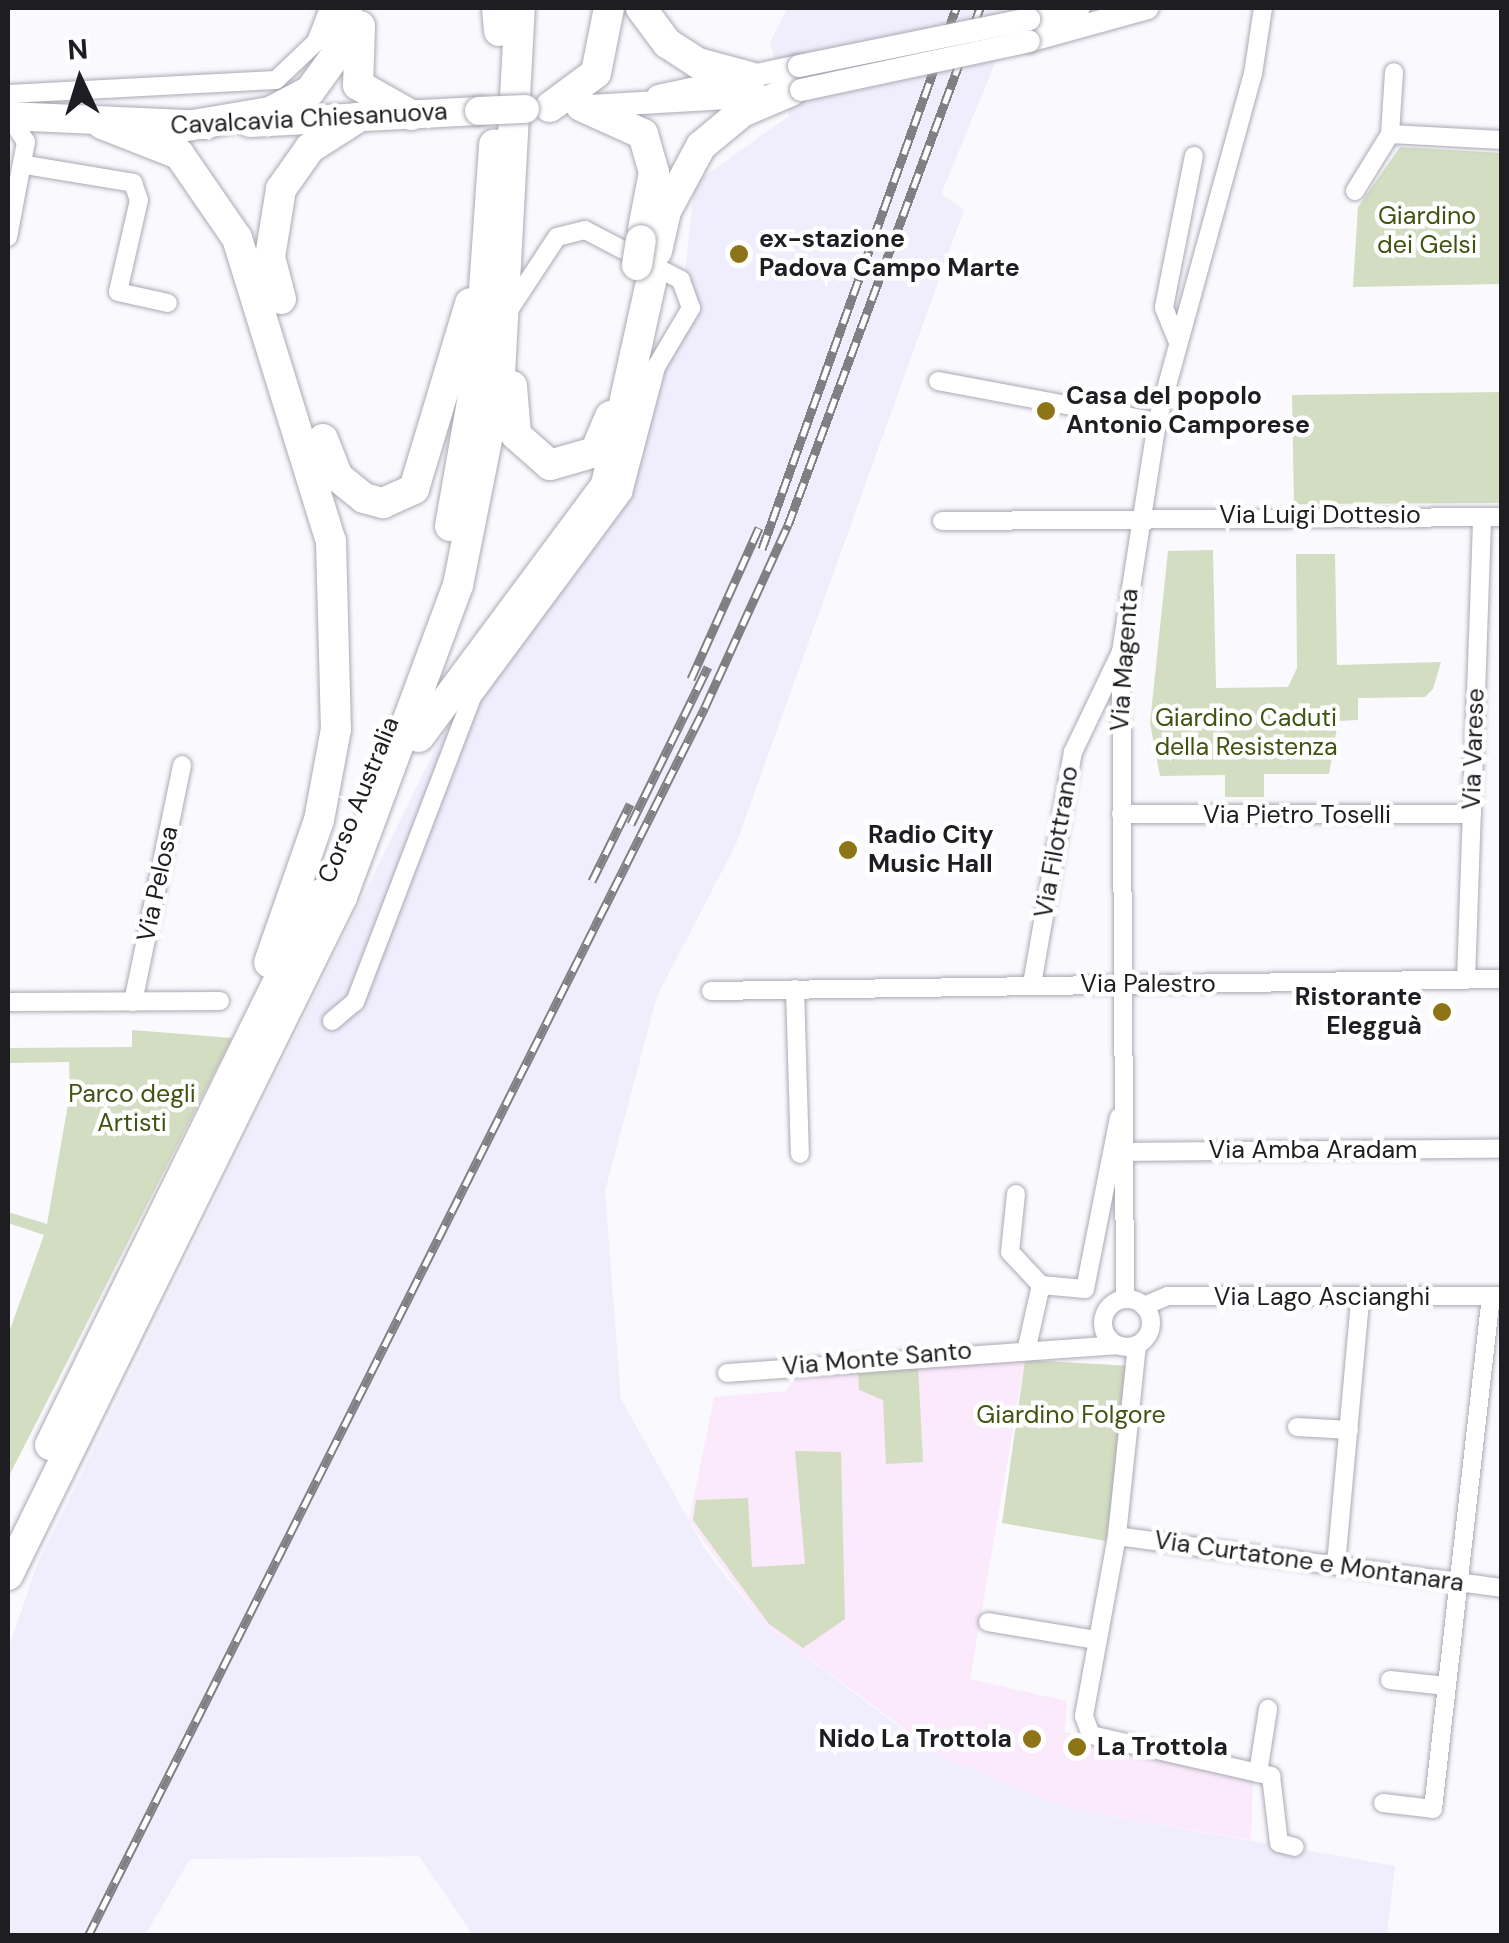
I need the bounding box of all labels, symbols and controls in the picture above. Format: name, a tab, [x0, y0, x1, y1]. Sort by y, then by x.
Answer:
north arrow	[30, 30, 130, 130]
text: N	[66, 30, 89, 69]
street label: Cavalcavia Chiesanuova	[170, 97, 448, 141]
park label: Giardino dei Gelsi	[1377, 202, 1477, 261]
place label: ex-stazione Padova Campo Marte	[759, 225, 1020, 284]
marker: ex-stazione Padova Campo Marte	[728, 243, 750, 265]
place label: Casa del popolo Antonio Camporese	[1066, 382, 1310, 441]
marker: Casa del popolo Antonio Camporese	[1035, 400, 1057, 422]
street label: Via Luigi Dottesio	[1219, 500, 1421, 530]
street label: Via Magenta	[1105, 588, 1145, 732]
street label: Via Varese	[1457, 688, 1491, 810]
park label: Giardino Caduti della Resistenza	[1154, 704, 1338, 763]
street label: Corso Australia	[312, 713, 406, 887]
street label: Via Filottrano	[1029, 764, 1085, 920]
street label: Via Pietro Toselli	[1203, 800, 1391, 830]
place label: Radio City Music Hall	[868, 821, 994, 880]
street label: Via Pelosa	[131, 823, 185, 945]
marker: Radio City Music Hall	[837, 839, 859, 861]
street label: Via Palestro	[1080, 969, 1216, 999]
place label: Ristorante Elegguà	[1295, 983, 1422, 1042]
marker: Ristorante Elegguà	[1431, 1001, 1453, 1023]
park label: Parco degli Artisti	[68, 1080, 196, 1139]
street label: Via Amba Aradam	[1209, 1135, 1417, 1165]
street label: Via Lago Ascianghi	[1214, 1282, 1430, 1312]
street label: Via Monte Santo	[781, 1336, 973, 1382]
park label: Giardino Folgore	[976, 1400, 1166, 1430]
street label: Via Curtatone e Montanara	[1152, 1525, 1466, 1599]
place label: Nido La Trottola	[819, 1724, 1012, 1754]
marker: Nido La Trottola	[1021, 1728, 1043, 1750]
place label: La Trottola	[1097, 1732, 1228, 1762]
marker: La Trottola	[1066, 1736, 1088, 1758]

